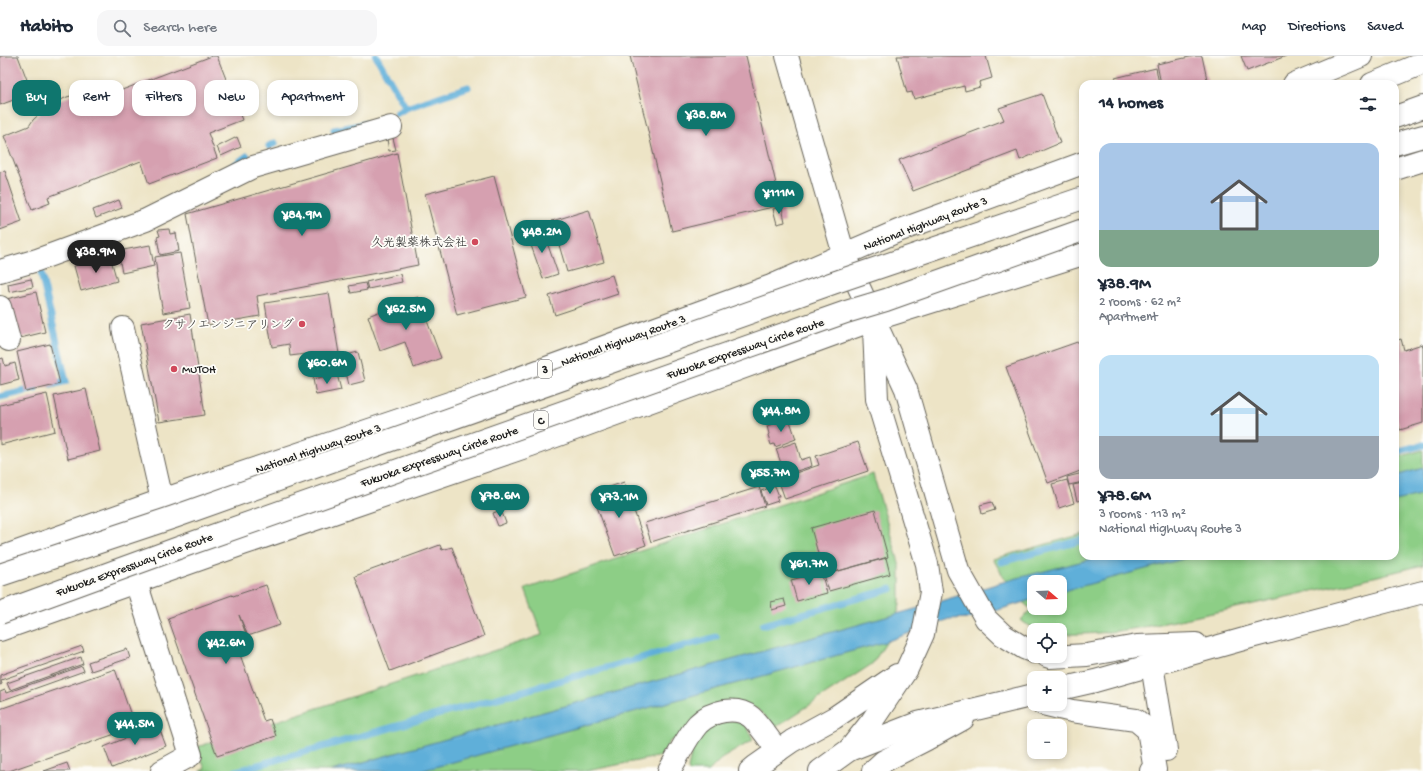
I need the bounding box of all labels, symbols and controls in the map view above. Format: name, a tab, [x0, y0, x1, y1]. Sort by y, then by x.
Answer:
search box	[97, 10, 377, 46]
text: Habito	[20, 16, 73, 39]
icon: search	[111, 17, 133, 39]
text: Search here	[143, 19, 217, 37]
text: Map	[1242, 19, 1266, 36]
text: Directions	[1288, 19, 1345, 36]
text: Saved	[1367, 19, 1403, 36]
chip: Buy	[12, 80, 61, 116]
chip: Rent	[69, 80, 124, 116]
chip: Filters	[132, 80, 196, 116]
chip: New	[204, 80, 259, 116]
chip: Apartment	[267, 80, 358, 116]
icon: filters	[1357, 93, 1379, 115]
text: 14 homes	[1099, 94, 1163, 114]
pin: ¥38.8M	[673, 103, 739, 137]
text: ¥38.8M	[686, 108, 726, 123]
icon: home	[1203, 169, 1275, 241]
pin: ¥111M	[751, 181, 807, 215]
text: ¥111M	[764, 186, 794, 201]
street label: National Highway Route 3	[862, 195, 990, 255]
pin: ¥84.9M	[269, 203, 335, 237]
text: ¥84.9M	[283, 208, 321, 223]
pin: ¥48.2M	[509, 220, 575, 254]
text: ¥48.2M	[523, 225, 561, 240]
place label: 久光製薬株式会社	[371, 236, 467, 251]
marker: 久光製薬株式会社	[470, 237, 480, 247]
pin: ¥38.9M	[63, 240, 129, 274]
text: ¥38.9M	[76, 245, 116, 260]
text: ¥38.9M	[1099, 275, 1151, 295]
text: 2 rooms · 62 m²	[1099, 295, 1181, 310]
pin: ¥62.5M	[373, 297, 439, 331]
text: ¥62.5M	[387, 302, 425, 317]
text: Apartment	[1099, 310, 1158, 325]
street label: National Highway Route 3	[559, 313, 688, 371]
street label: Fukuoka Expressway Circle Route	[664, 316, 827, 384]
place label: クサノエンジニアリング	[162, 318, 294, 333]
marker: クサノエンジニアリング	[297, 319, 307, 329]
pin: ¥60.6M	[294, 351, 360, 385]
text: ¥60.6M	[307, 356, 347, 371]
road number: 3	[538, 360, 552, 378]
marker: MUTOH	[169, 364, 179, 374]
place label: MUTOH	[182, 364, 216, 378]
icon: home	[1203, 381, 1275, 453]
pin: ¥44.8M	[748, 399, 814, 433]
text: ¥44.8M	[762, 404, 800, 419]
road number: C	[534, 411, 548, 429]
street label: National Highway Route 3	[254, 422, 383, 478]
street label: Fukuoka Expressway Circle Route	[358, 424, 521, 492]
pin: ¥55.7M	[737, 461, 803, 495]
text: ¥55.7M	[750, 466, 790, 481]
pin: ¥78.6M	[467, 484, 533, 518]
pin: ¥73.1M	[586, 485, 652, 519]
text: ¥78.6M	[1099, 487, 1151, 507]
text: ¥78.6M	[480, 489, 520, 504]
text: ¥73.1M	[600, 490, 638, 505]
text: 3 rooms · 113 m²	[1099, 507, 1186, 522]
text: National Highway Route 3	[1099, 522, 1242, 537]
street label: Fukuoka Expressway Circle Route	[53, 531, 216, 601]
pin: ¥61.7M	[776, 552, 842, 586]
text: ¥61.7M	[790, 557, 828, 572]
north arrow	[1027, 575, 1067, 615]
map controls	[1027, 575, 1067, 759]
button: locate	[1027, 623, 1067, 663]
pin: ¥42.6M	[193, 631, 259, 665]
text: ¥42.6M	[207, 636, 245, 651]
button: +	[1027, 671, 1067, 711]
pin: ¥44.5M	[102, 712, 168, 746]
text: ¥44.5M	[116, 717, 154, 732]
button: −	[1027, 719, 1067, 759]

